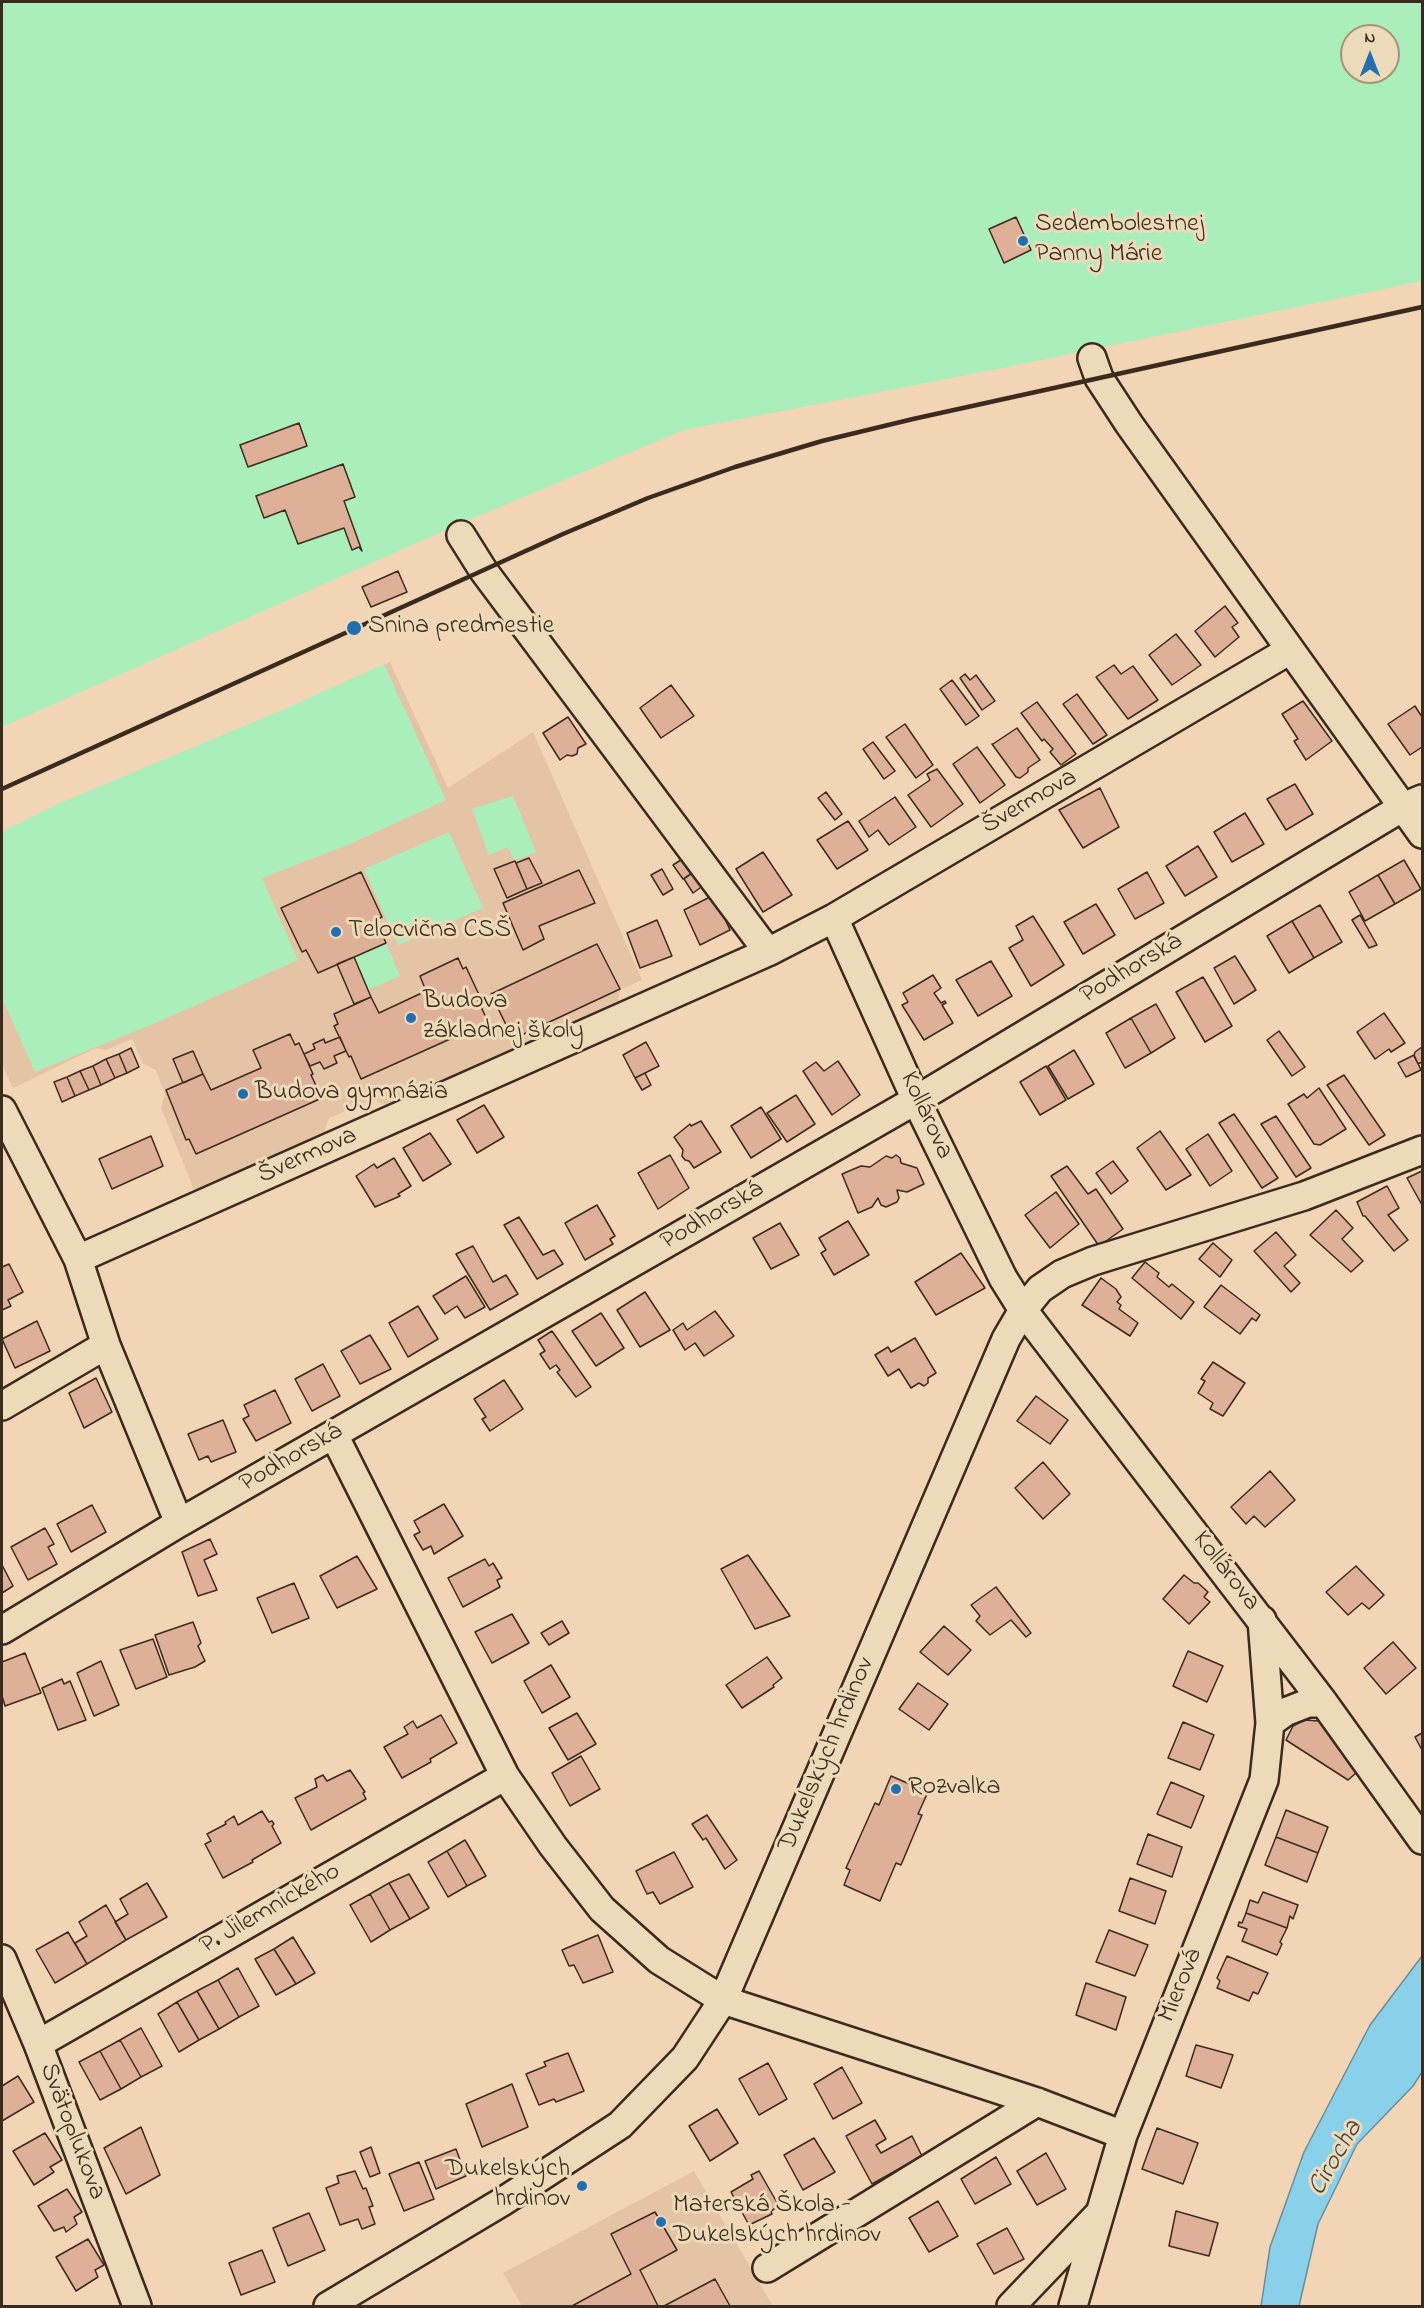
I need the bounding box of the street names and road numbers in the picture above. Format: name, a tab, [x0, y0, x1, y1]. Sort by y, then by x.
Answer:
street label: Švermova	[977, 763, 1083, 843]
street label: Podhorská	[1075, 927, 1189, 1013]
street label: Kollárova	[891, 1067, 959, 1165]
street label: Švermova	[254, 1121, 362, 1193]
street label: Podhorská	[656, 1175, 770, 1259]
street label: Podhorská	[235, 1417, 349, 1501]
street label: Kollárova	[1184, 1526, 1266, 1618]
street label: Dukelských hrdinov	[773, 1653, 883, 1857]
street label: P. Jilemnického	[195, 1857, 347, 1963]
street label: Mierová	[1153, 1945, 1211, 2027]
street label: Svätoplukova	[31, 2059, 111, 2205]

